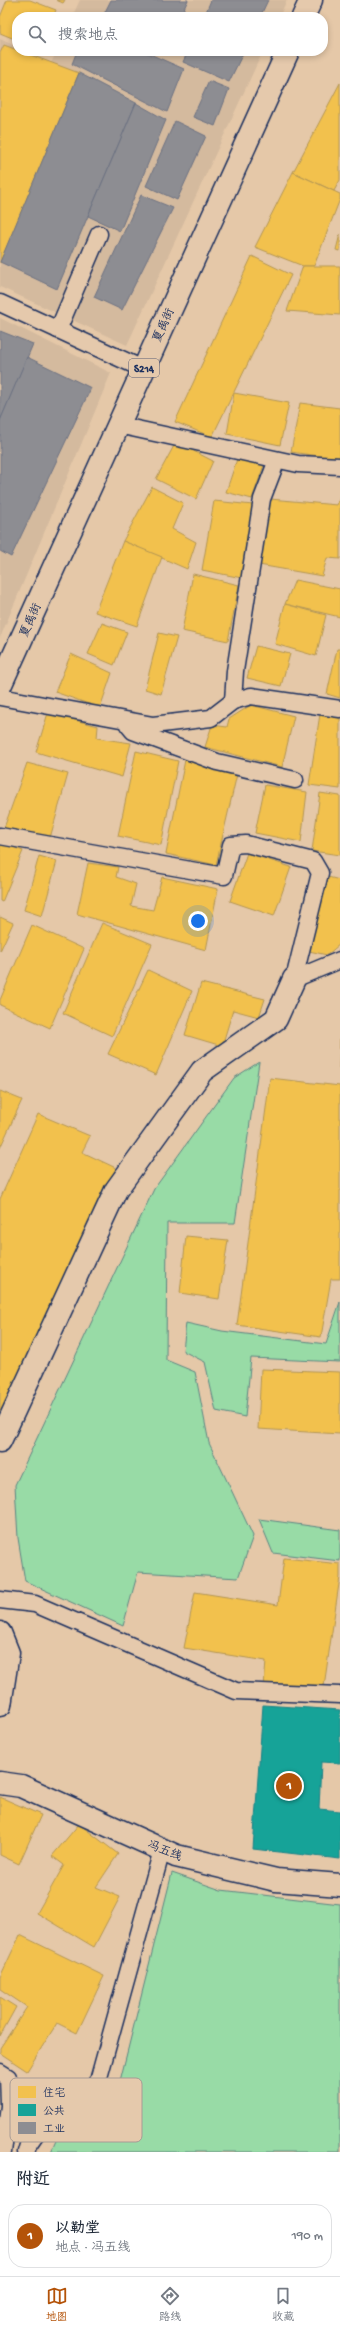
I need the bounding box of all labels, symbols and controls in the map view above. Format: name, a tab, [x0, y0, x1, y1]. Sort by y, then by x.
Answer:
search box	[12, 12, 328, 56]
icon: search	[26, 23, 48, 45]
text: 搜索地点	[58, 27, 118, 45]
street label: 夏禹街	[150, 306, 179, 345]
road number: S214	[129, 359, 159, 377]
street label: 夏禹街	[17, 601, 46, 640]
your location	[188, 911, 208, 931]
pin: 1	[276, 1771, 302, 1801]
street label: 冯五线	[145, 1838, 184, 1865]
legend	[10, 2078, 142, 2142]
text: 住宅	[43, 2087, 65, 2100]
text: 公共	[43, 2105, 65, 2118]
text: 工业	[43, 2124, 65, 2136]
text: 附近	[16, 2171, 50, 2191]
text: 以勒堂	[55, 2220, 100, 2238]
text: 1	[27, 2229, 33, 2244]
text: 190 m	[292, 2229, 323, 2244]
text: 地点 · 冯五线	[55, 2241, 130, 2256]
tab: 地图	[46, 2285, 68, 2324]
tab: 路线	[159, 2285, 181, 2324]
tab: 收藏	[272, 2285, 294, 2324]

